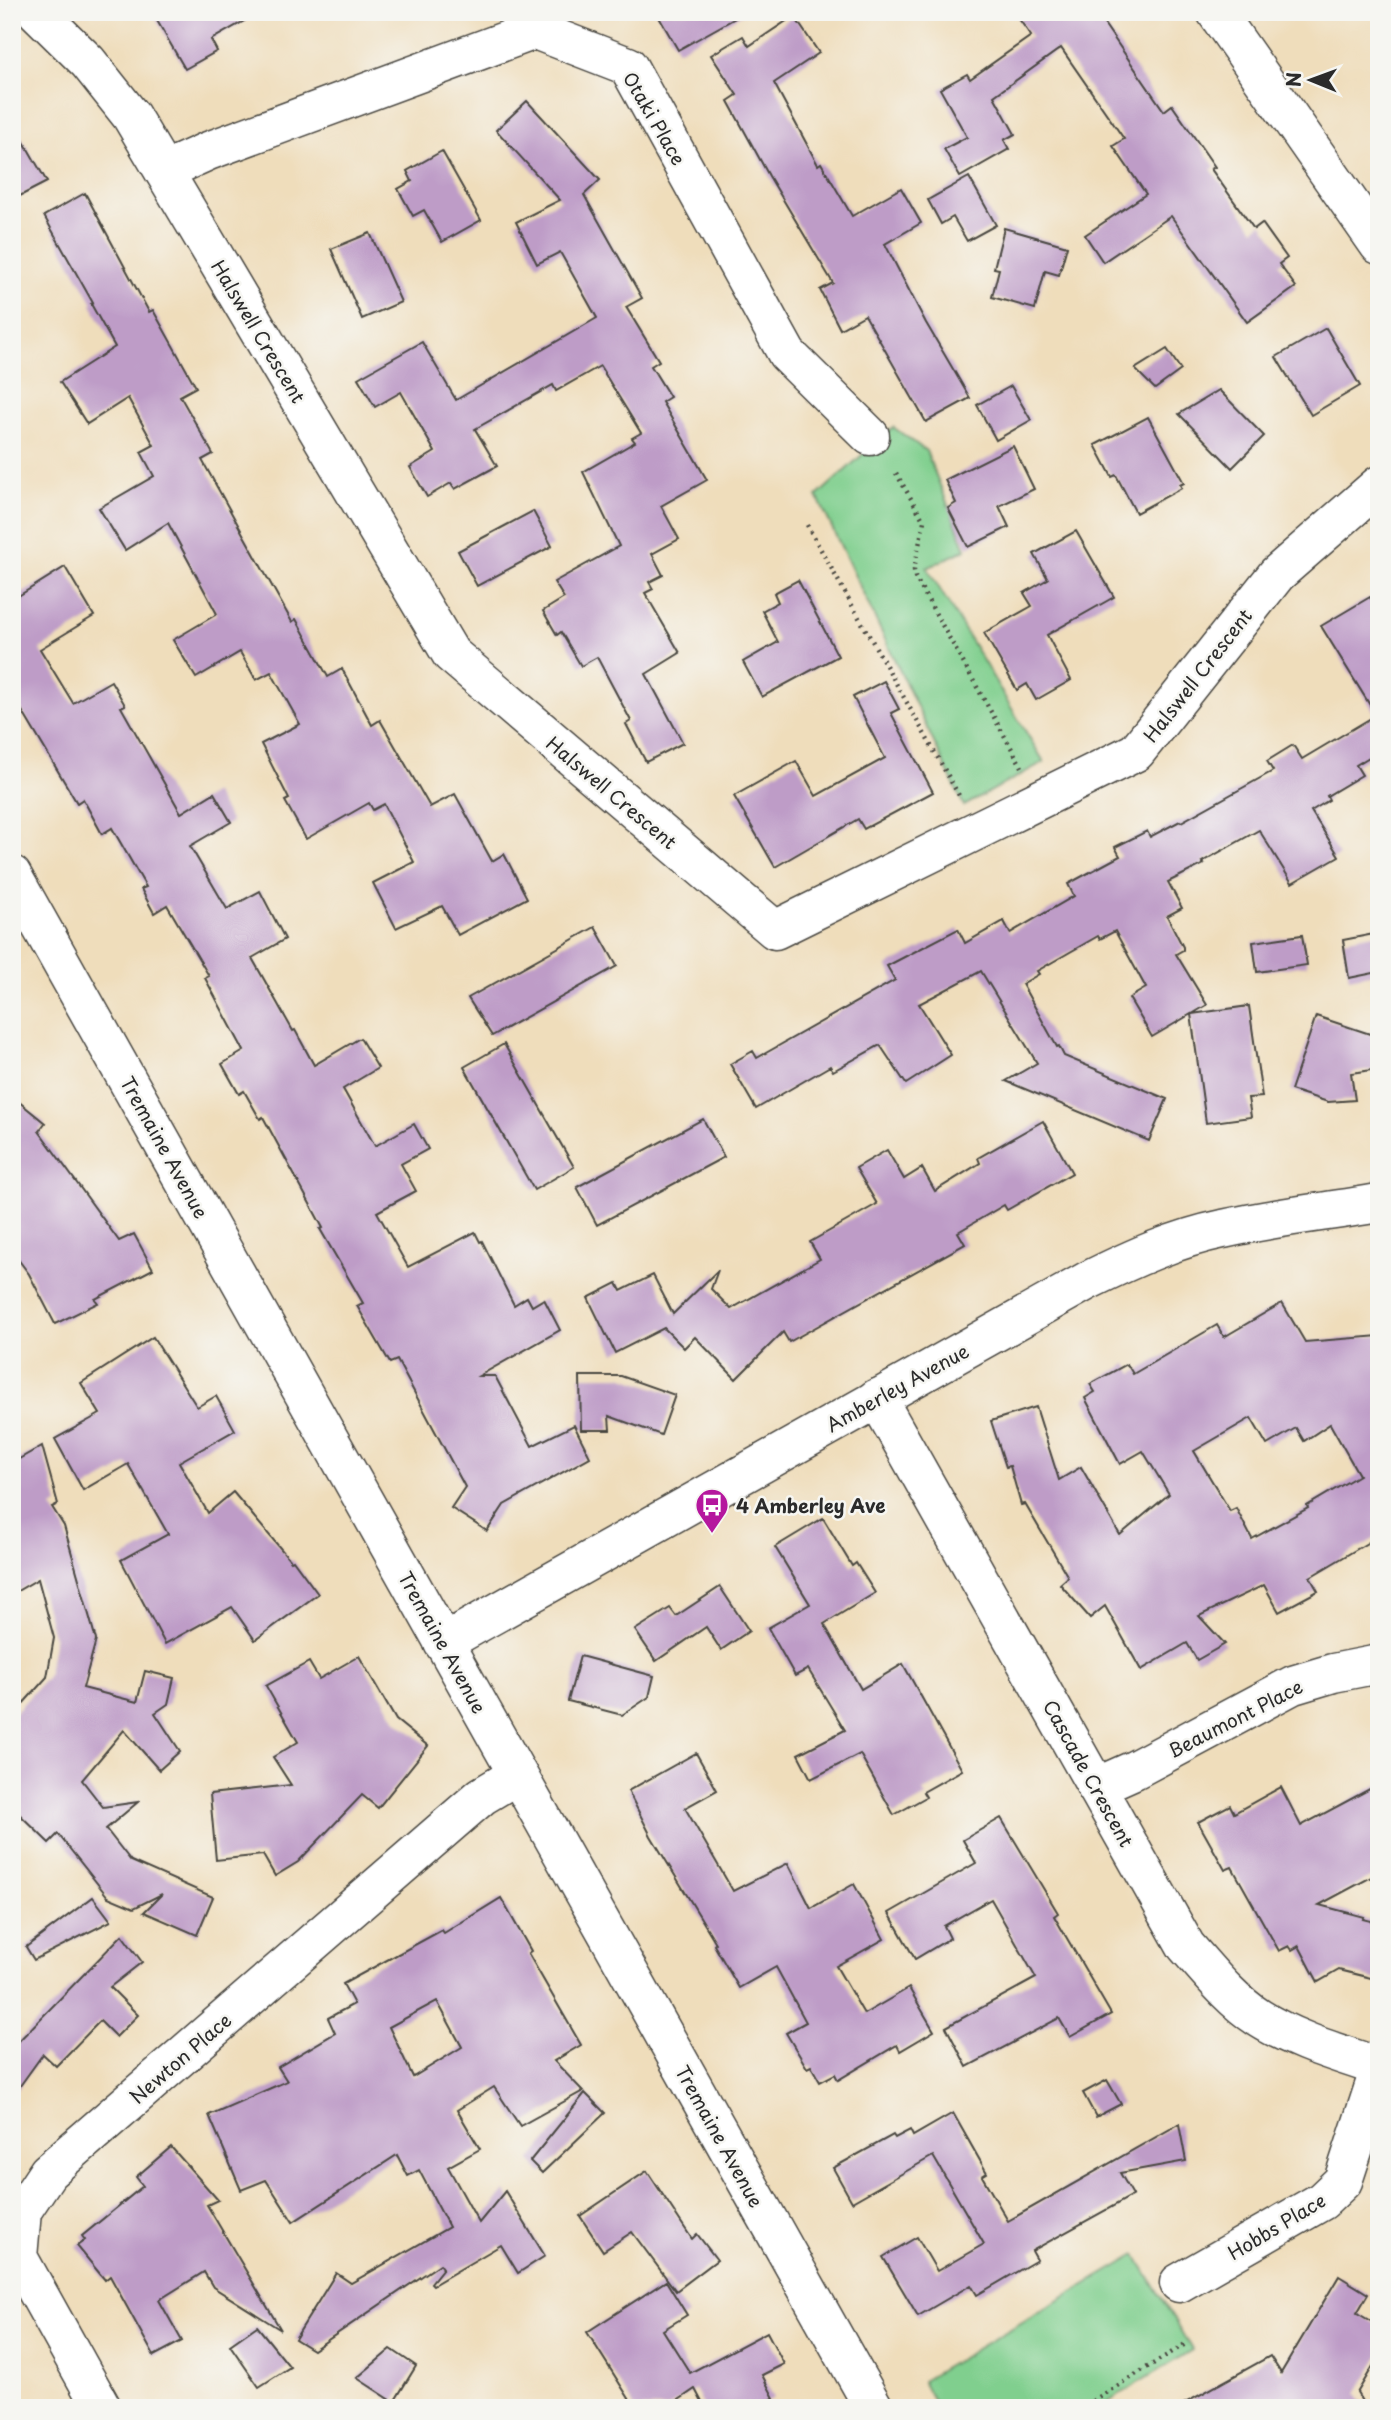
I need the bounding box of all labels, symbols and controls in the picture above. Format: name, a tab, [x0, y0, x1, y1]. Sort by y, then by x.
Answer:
north arrow	[1276, 46, 1346, 116]
street label: Otaki Place	[617, 66, 693, 170]
text: N	[1279, 72, 1307, 87]
street label: Halswell Crescent	[205, 254, 313, 408]
street label: Halswell Crescent	[1136, 602, 1258, 748]
street label: Halswell Crescent	[541, 729, 683, 855]
street label: Tremaine Avenue	[114, 1071, 216, 1223]
street label: Amberley Avenue	[821, 1336, 973, 1438]
bus stop icon: 4 Amberley Ave	[693, 1486, 731, 1535]
place label: 4 Amberley Ave	[736, 1491, 886, 1519]
street label: Tremaine Avenue	[392, 1566, 494, 1718]
street label: Beaumont Place	[1163, 1672, 1307, 1764]
street label: Cascade Crescent	[1037, 1694, 1141, 1852]
street label: Newton Place	[123, 2006, 237, 2110]
street label: Tremaine Avenue	[669, 2060, 771, 2212]
street label: Hobbs Place	[1222, 2186, 1330, 2266]

